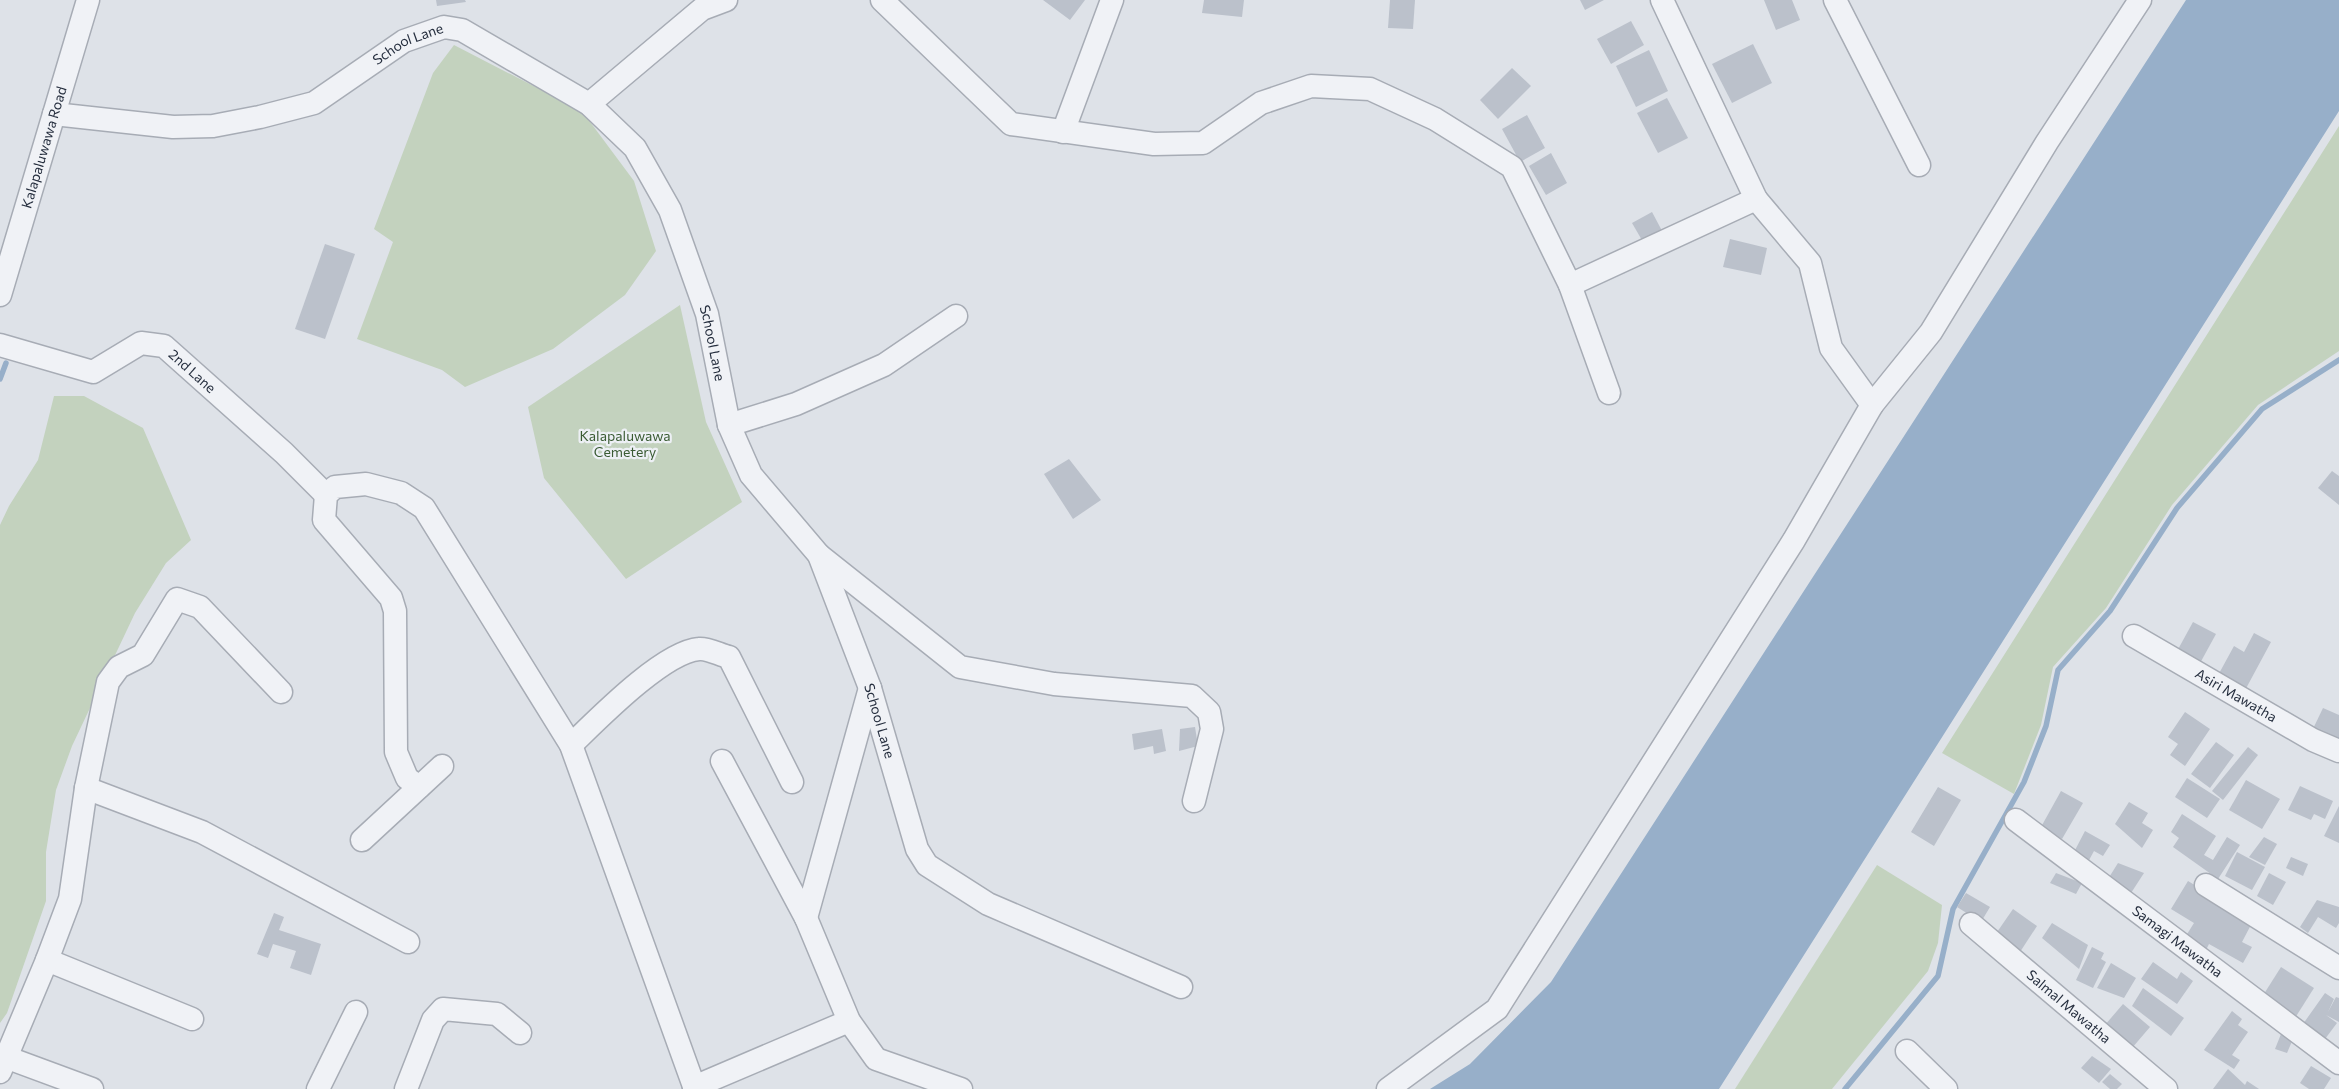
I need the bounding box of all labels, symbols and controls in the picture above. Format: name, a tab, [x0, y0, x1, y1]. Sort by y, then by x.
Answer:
street label: School Lane	[369, 19, 445, 68]
street label: Kalapaluwawa Road	[17, 84, 70, 210]
street label: School Lane	[696, 303, 729, 382]
street label: 2nd Lane	[166, 345, 220, 396]
park label: Kalapaluwawa Cemetery	[579, 427, 671, 460]
street label: Asiri Mawatha	[2192, 665, 2280, 725]
street label: School Lane	[861, 681, 899, 760]
street label: Samagi Mawatha	[2129, 902, 2226, 981]
street label: Salmal Mawatha	[2024, 966, 2115, 1047]

